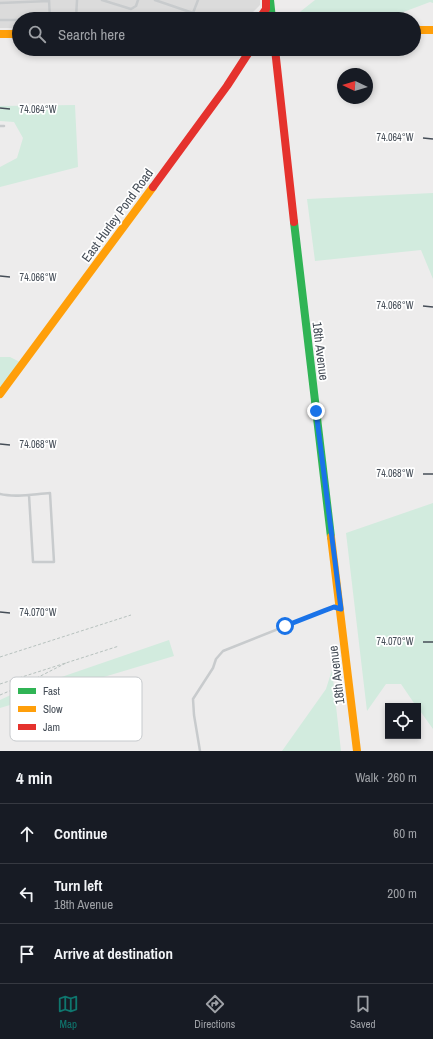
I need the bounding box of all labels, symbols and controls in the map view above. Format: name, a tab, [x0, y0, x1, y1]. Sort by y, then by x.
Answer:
search box	[12, 12, 421, 56]
icon: search	[26, 23, 48, 45]
text: Search here	[58, 24, 125, 45]
north arrow	[337, 68, 373, 104]
text: 74.064°W	[20, 103, 57, 116]
text: 74.064°W	[377, 131, 414, 144]
street label: East Hurley Pond Road	[78, 165, 157, 265]
text: 74.066°W	[20, 271, 57, 284]
text: 74.066°W	[377, 299, 414, 312]
street label: 18th Avenue	[308, 321, 333, 381]
route end	[307, 402, 325, 420]
text: 74.068°W	[20, 438, 57, 451]
text: 74.068°W	[377, 467, 414, 480]
text: 74.070°W	[20, 606, 57, 619]
route start	[276, 617, 294, 635]
text: 74.070°W	[377, 635, 414, 648]
street label: 18th Avenue	[324, 645, 349, 705]
legend	[10, 677, 142, 741]
text: Fast	[43, 684, 61, 698]
text: Slow	[43, 702, 63, 716]
map controls	[385, 703, 421, 739]
button: locate	[385, 703, 421, 739]
text: Jam	[43, 720, 60, 734]
text: 4 min	[16, 766, 52, 789]
text: Walk · 260 m	[355, 769, 417, 786]
icon: ahead	[16, 823, 38, 845]
text: Continue	[54, 823, 107, 844]
text: 60 m	[393, 825, 417, 842]
text: Turn left	[54, 875, 102, 896]
icon: left	[16, 883, 38, 905]
text: 200 m	[387, 885, 417, 902]
text: 18th Avenue	[54, 896, 113, 913]
icon: arrive	[16, 943, 38, 965]
text: Arrive at destination	[54, 943, 173, 964]
tab: Map	[57, 993, 79, 1031]
tab: Directions	[194, 993, 235, 1031]
tab: Saved	[350, 993, 376, 1031]

